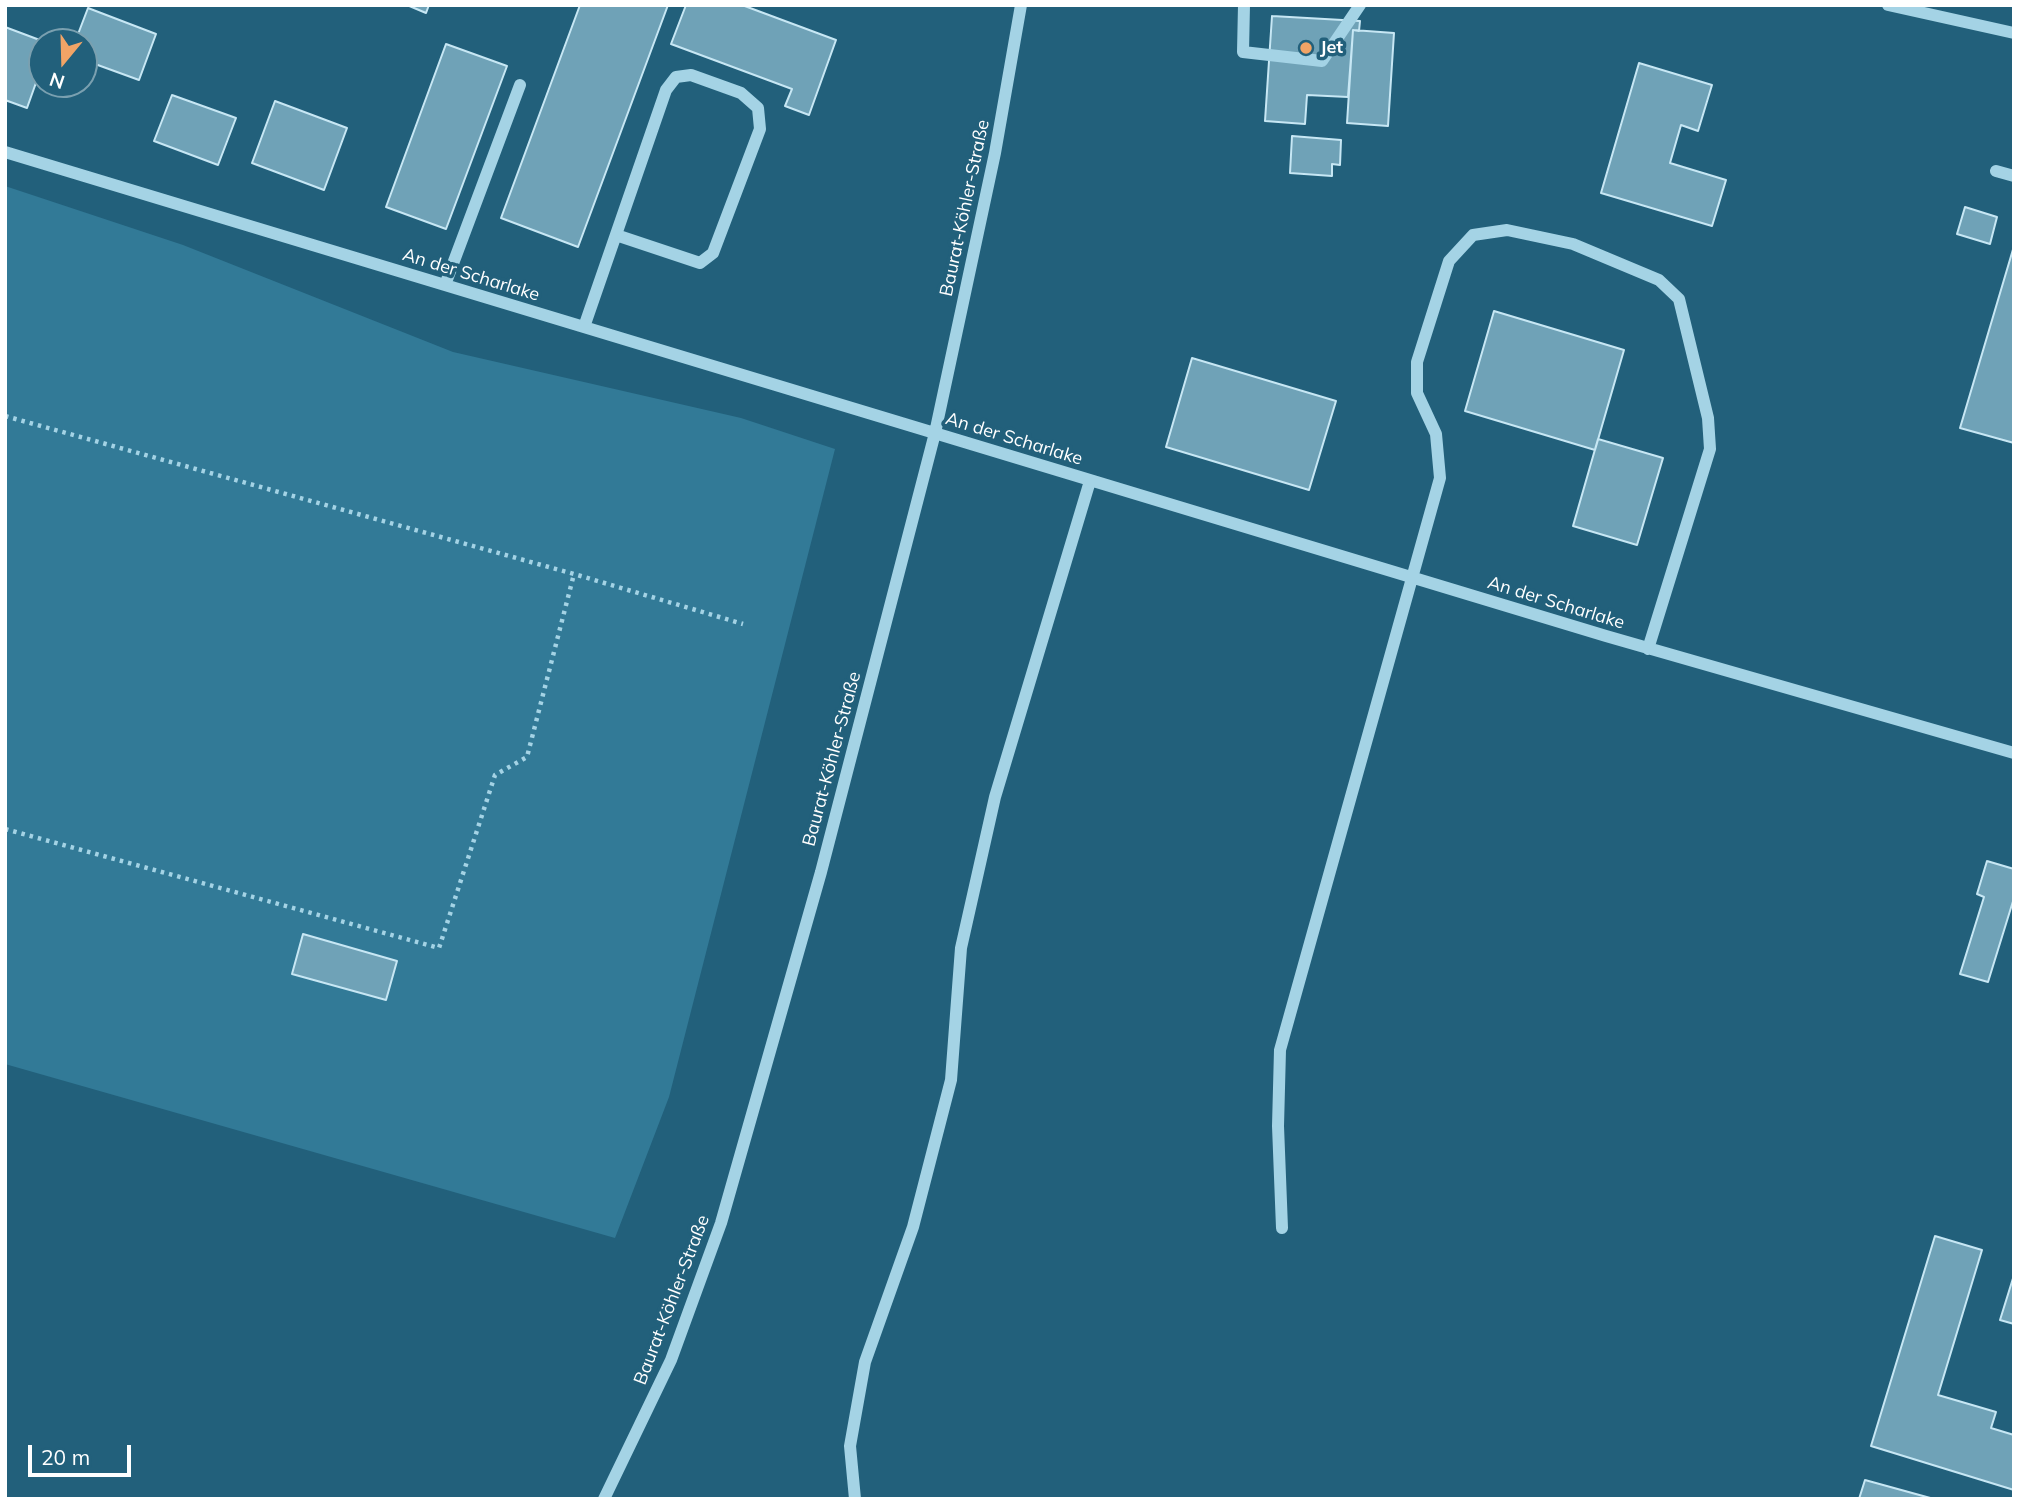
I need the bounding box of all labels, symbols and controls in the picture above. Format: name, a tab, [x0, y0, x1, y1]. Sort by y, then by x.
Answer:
north arrow	[28, 28, 98, 98]
place label: Jet	[1320, 37, 1343, 59]
marker: Jet	[1298, 40, 1314, 56]
text: N	[46, 67, 68, 95]
street label: Baurat-Köhler-Straße	[936, 118, 994, 298]
street label: An der Scharlake	[400, 244, 542, 306]
street label: An der Scharlake	[943, 408, 1085, 470]
street label: An der Scharlake	[1485, 572, 1627, 634]
street label: Baurat-Köhler-Straße	[798, 669, 866, 849]
street label: Baurat-Köhler-Straße	[630, 1212, 714, 1388]
scale bar	[32, 1430, 135, 1474]
text: 20 m	[41, 1444, 90, 1470]

